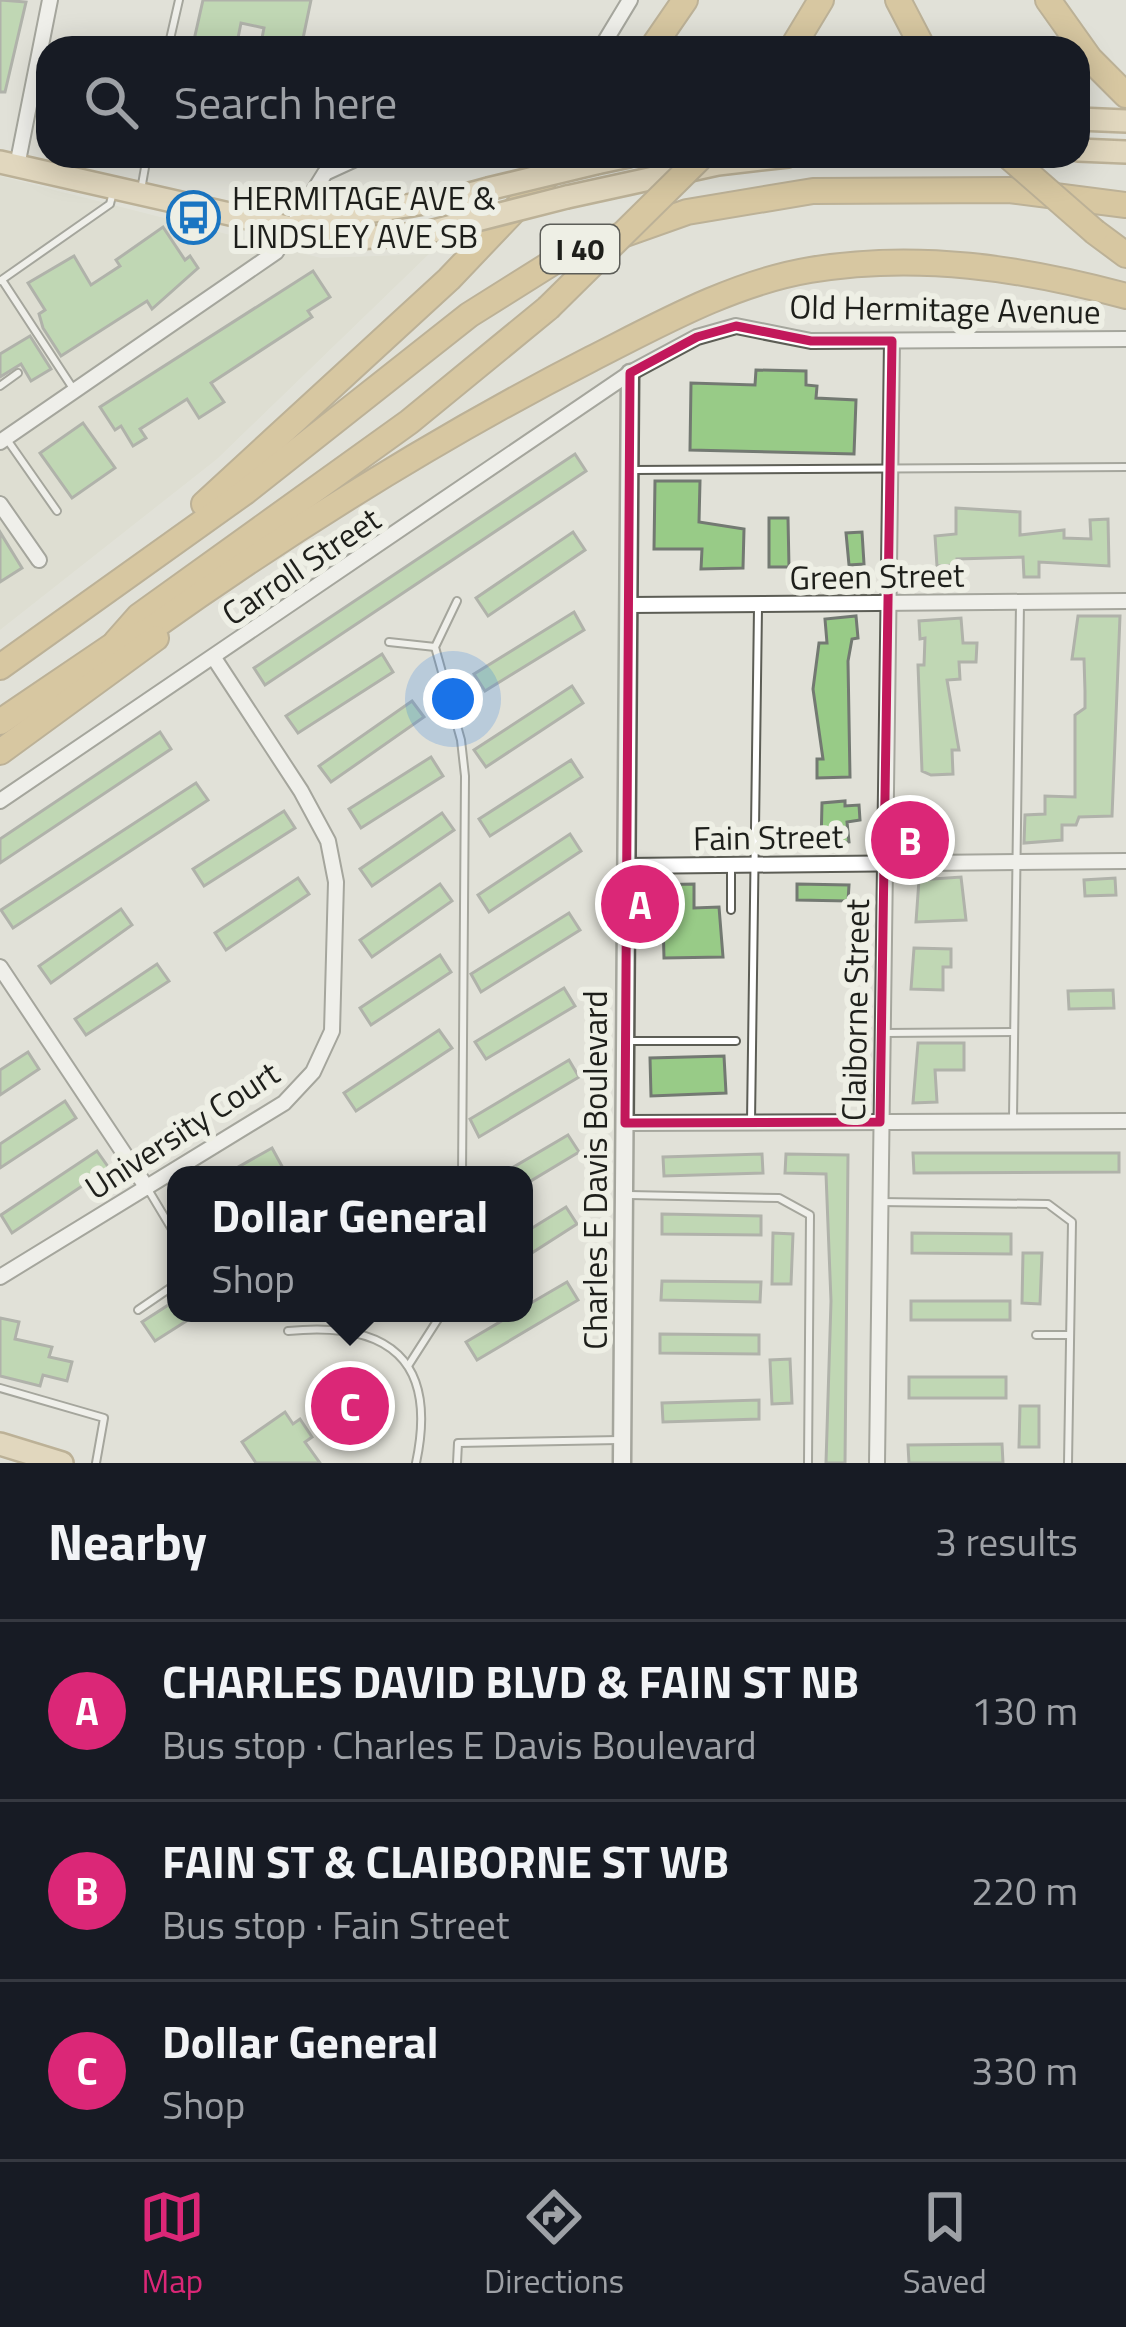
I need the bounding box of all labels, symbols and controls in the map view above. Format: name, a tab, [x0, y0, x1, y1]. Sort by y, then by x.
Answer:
search box	[36, 36, 1090, 168]
text: Search here	[174, 68, 397, 136]
icon: search	[78, 69, 144, 135]
place label: HERMITAGE AVE & LINDSLEY AVE SB	[232, 173, 496, 261]
bus stop icon: HERMITAGE AVE & LINDSLEY AVE SB	[165, 189, 221, 245]
road number: I 40	[541, 225, 619, 273]
street label: Old Hermitage Avenue	[789, 281, 1101, 337]
street label: Carroll Street	[212, 494, 391, 638]
street label: Green Street	[789, 549, 965, 603]
your location	[423, 669, 483, 729]
pin: B	[871, 795, 949, 885]
street label: Fain Street	[693, 811, 844, 863]
pin: A	[601, 859, 679, 949]
street label: Claiborne Street	[828, 898, 882, 1122]
street label: Charles E Davis Boulevard	[570, 990, 620, 1350]
street label: University Court	[75, 1048, 289, 1212]
popup	[167, 1166, 533, 1322]
text: Dollar General	[212, 1181, 488, 1249]
text: Shop	[212, 1249, 295, 1308]
pin: C	[311, 1361, 389, 1451]
text: Nearby	[48, 1502, 207, 1580]
text: 3 results	[935, 1512, 1078, 1571]
text: CHARLES DAVID BLVD & FAIN ST NB	[162, 1647, 859, 1715]
text: A	[75, 1681, 99, 1740]
text: 130 m	[971, 1681, 1078, 1740]
text: Bus stop · Charles E Davis Boulevard	[162, 1715, 757, 1774]
text: FAIN ST & CLAIBORNE ST WB	[162, 1827, 729, 1895]
text: B	[75, 1861, 99, 1920]
text: 220 m	[971, 1861, 1078, 1920]
text: Bus stop · Fain Street	[162, 1895, 509, 1954]
text: Dollar General	[162, 2007, 439, 2075]
text: C	[76, 2041, 98, 2100]
text: 330 m	[971, 2041, 1078, 2100]
text: Shop	[162, 2075, 245, 2134]
tab: Map	[139, 2184, 205, 2306]
tab: Directions	[484, 2184, 624, 2306]
tab: Saved	[903, 2184, 987, 2306]

